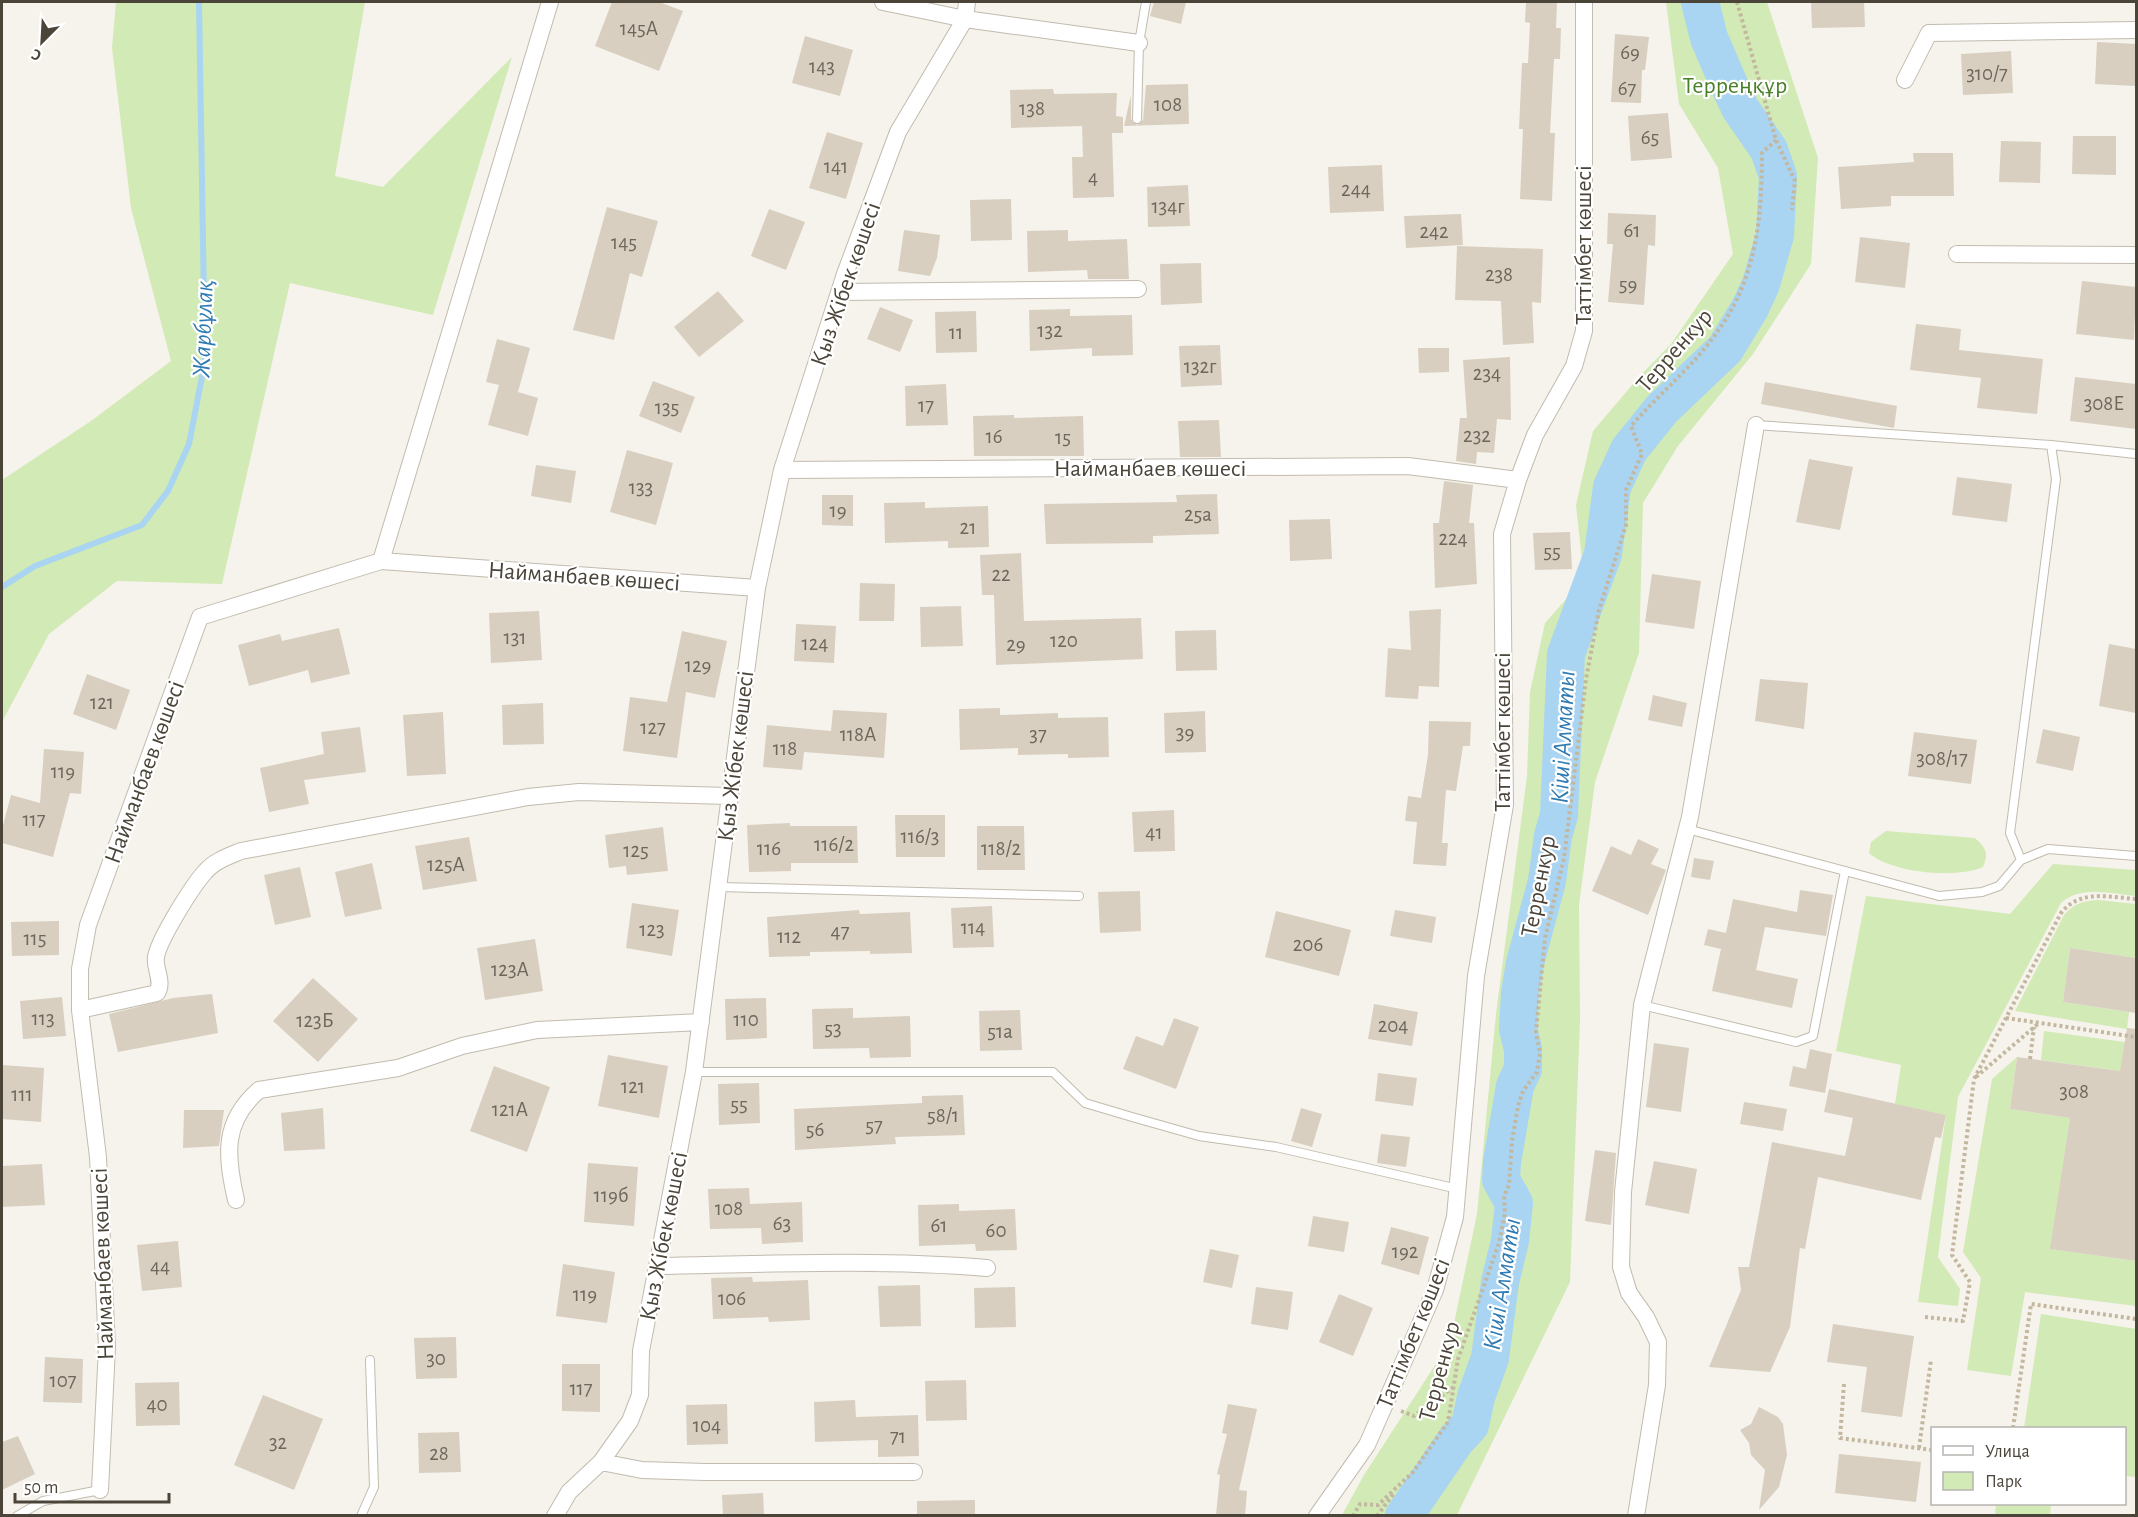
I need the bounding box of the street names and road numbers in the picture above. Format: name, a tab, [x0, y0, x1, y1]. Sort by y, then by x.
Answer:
street label: Таттімбет көшесі	[1572, 165, 1596, 325]
street label: Қыз Жібек көшесі	[807, 199, 885, 369]
street label: Терренкур	[1632, 304, 1717, 397]
street label: Найманбаев көшесі	[1054, 457, 1246, 481]
street label: Найманбаев көшесі	[487, 558, 681, 596]
street label: Таттімбет көшесі	[1491, 652, 1515, 812]
street label: Қыз Жібек көшесі	[714, 669, 758, 843]
street label: Найманбаев көшесі	[101, 678, 189, 867]
street label: Терренкур	[1517, 834, 1561, 939]
street label: Қыз Жібек көшесі	[636, 1150, 692, 1323]
street label: Найманбаев көшесі	[88, 1167, 118, 1361]
street label: Таттімбет көшесі	[1373, 1255, 1455, 1412]
street label: Терренкур	[1415, 1319, 1465, 1424]

